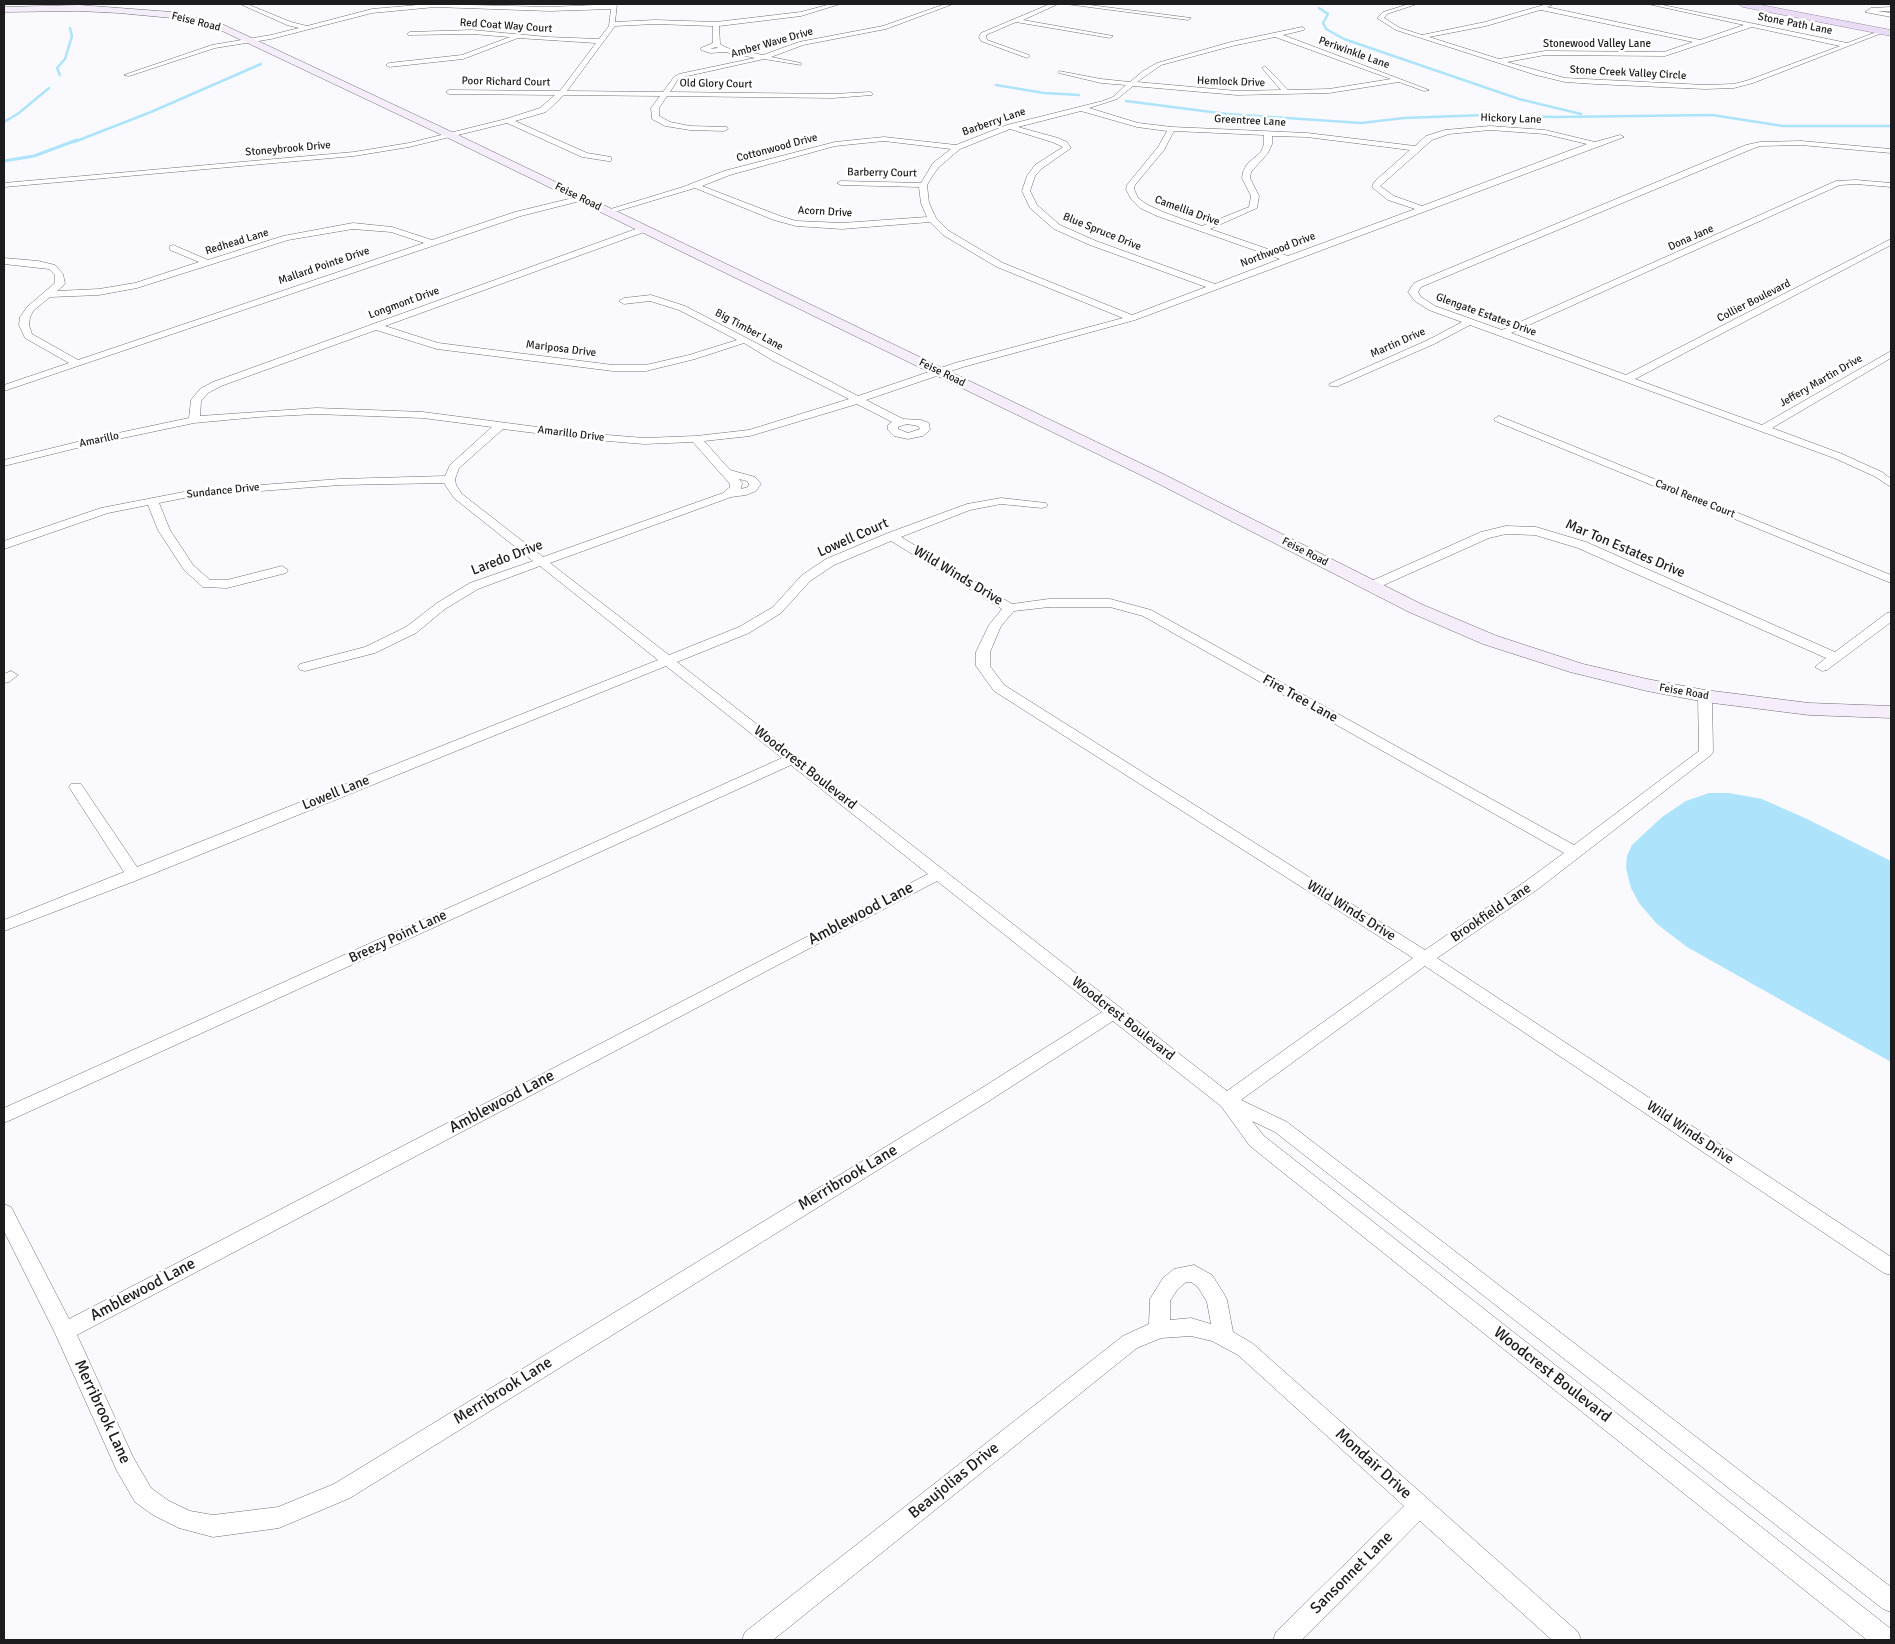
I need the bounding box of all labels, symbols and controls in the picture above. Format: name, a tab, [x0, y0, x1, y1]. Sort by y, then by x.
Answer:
street label: Feise Road	[170, 10, 222, 34]
street label: Stone Path Lane	[1756, 10, 1834, 38]
street label: Red Coat Way Court	[459, 16, 553, 36]
street label: Amber Wave Drive	[729, 25, 815, 61]
street label: Periwinkle Lane	[1317, 34, 1391, 72]
street label: Stonewood Valley Lane	[1543, 37, 1651, 51]
street label: Stone Creek Valley Circle	[1569, 63, 1687, 83]
street label: Hemlock Drive	[1197, 74, 1265, 90]
street label: Poor Richard Court	[461, 75, 551, 89]
street label: Old Glory Court	[679, 77, 753, 91]
street label: Barberry Lane	[961, 105, 1027, 139]
street label: Hickory Lane	[1480, 111, 1542, 127]
street label: Greentree Lane	[1214, 113, 1286, 129]
street label: Cottonwood Drive	[735, 131, 819, 165]
street label: Stoneybrook Drive	[245, 139, 331, 159]
street label: Barberry Court	[847, 166, 917, 180]
street label: Feise Road	[553, 180, 603, 214]
street label: Camellia Drive	[1153, 193, 1221, 229]
street label: Acorn Drive	[797, 204, 853, 220]
street label: Blue Spruce Drive	[1061, 210, 1143, 254]
street label: Dona Jane	[1666, 222, 1716, 254]
street label: Redhead Lane	[204, 226, 270, 258]
street label: Northwood Drive	[1239, 230, 1317, 270]
street label: Mallard Pointe Drive	[277, 244, 371, 288]
street label: Collier Boulevard	[1715, 277, 1793, 325]
street label: Longmont Drive	[367, 284, 441, 322]
street label: Glengate Estates Drive	[1434, 291, 1538, 339]
street label: Big Timber Lane	[713, 306, 785, 354]
street label: Martin Drive	[1369, 325, 1427, 361]
street label: Mariposa Drive	[525, 338, 597, 360]
street label: Jeffery Martin Drive	[1777, 352, 1865, 410]
street label: Feise Road	[917, 356, 967, 390]
street label: Amarillo Drive	[537, 423, 605, 445]
street label: Amarillo	[78, 429, 120, 451]
street label: Carol Renee Court	[1653, 477, 1737, 521]
street label: Sundance Drive	[186, 481, 260, 501]
street label: Lowell Court	[815, 515, 891, 561]
street label: Mar Ton Estates Drive	[1563, 516, 1687, 582]
street label: Feise Road	[1280, 535, 1330, 569]
street label: Laredo Drive	[469, 537, 545, 579]
street label: Wild Winds Drive	[910, 543, 1006, 609]
street label: Fire Tree Lane	[1260, 671, 1340, 727]
street label: Feise Road	[1658, 681, 1710, 703]
street label: Woodcrest Boulevard	[750, 723, 860, 813]
street label: Lowell Lane	[300, 772, 372, 814]
street label: Wild Winds Drive	[1304, 877, 1398, 945]
street label: Amblewood Lane	[805, 878, 917, 950]
street label: Brookfield Lane	[1448, 880, 1534, 946]
street label: Breezy Point Lane	[346, 907, 450, 967]
street label: Woodcrest Boulevard	[1068, 974, 1178, 1064]
street label: Amblewood Lane	[446, 1066, 558, 1138]
street label: Wild Winds Drive	[1643, 1098, 1737, 1168]
street label: Merribrook Lane	[795, 1141, 901, 1215]
street label: Amblewood Lane	[87, 1254, 199, 1326]
street label: Woodcrest Boulevard	[1489, 1323, 1615, 1427]
street label: Merribrook Lane	[450, 1353, 556, 1429]
street label: Merribrook Lane	[70, 1357, 134, 1467]
street label: Mondair Drive	[1331, 1425, 1415, 1503]
street label: Beaujolias Drive	[905, 1439, 1003, 1523]
street label: Sansonnet Lane	[1307, 1528, 1397, 1618]

